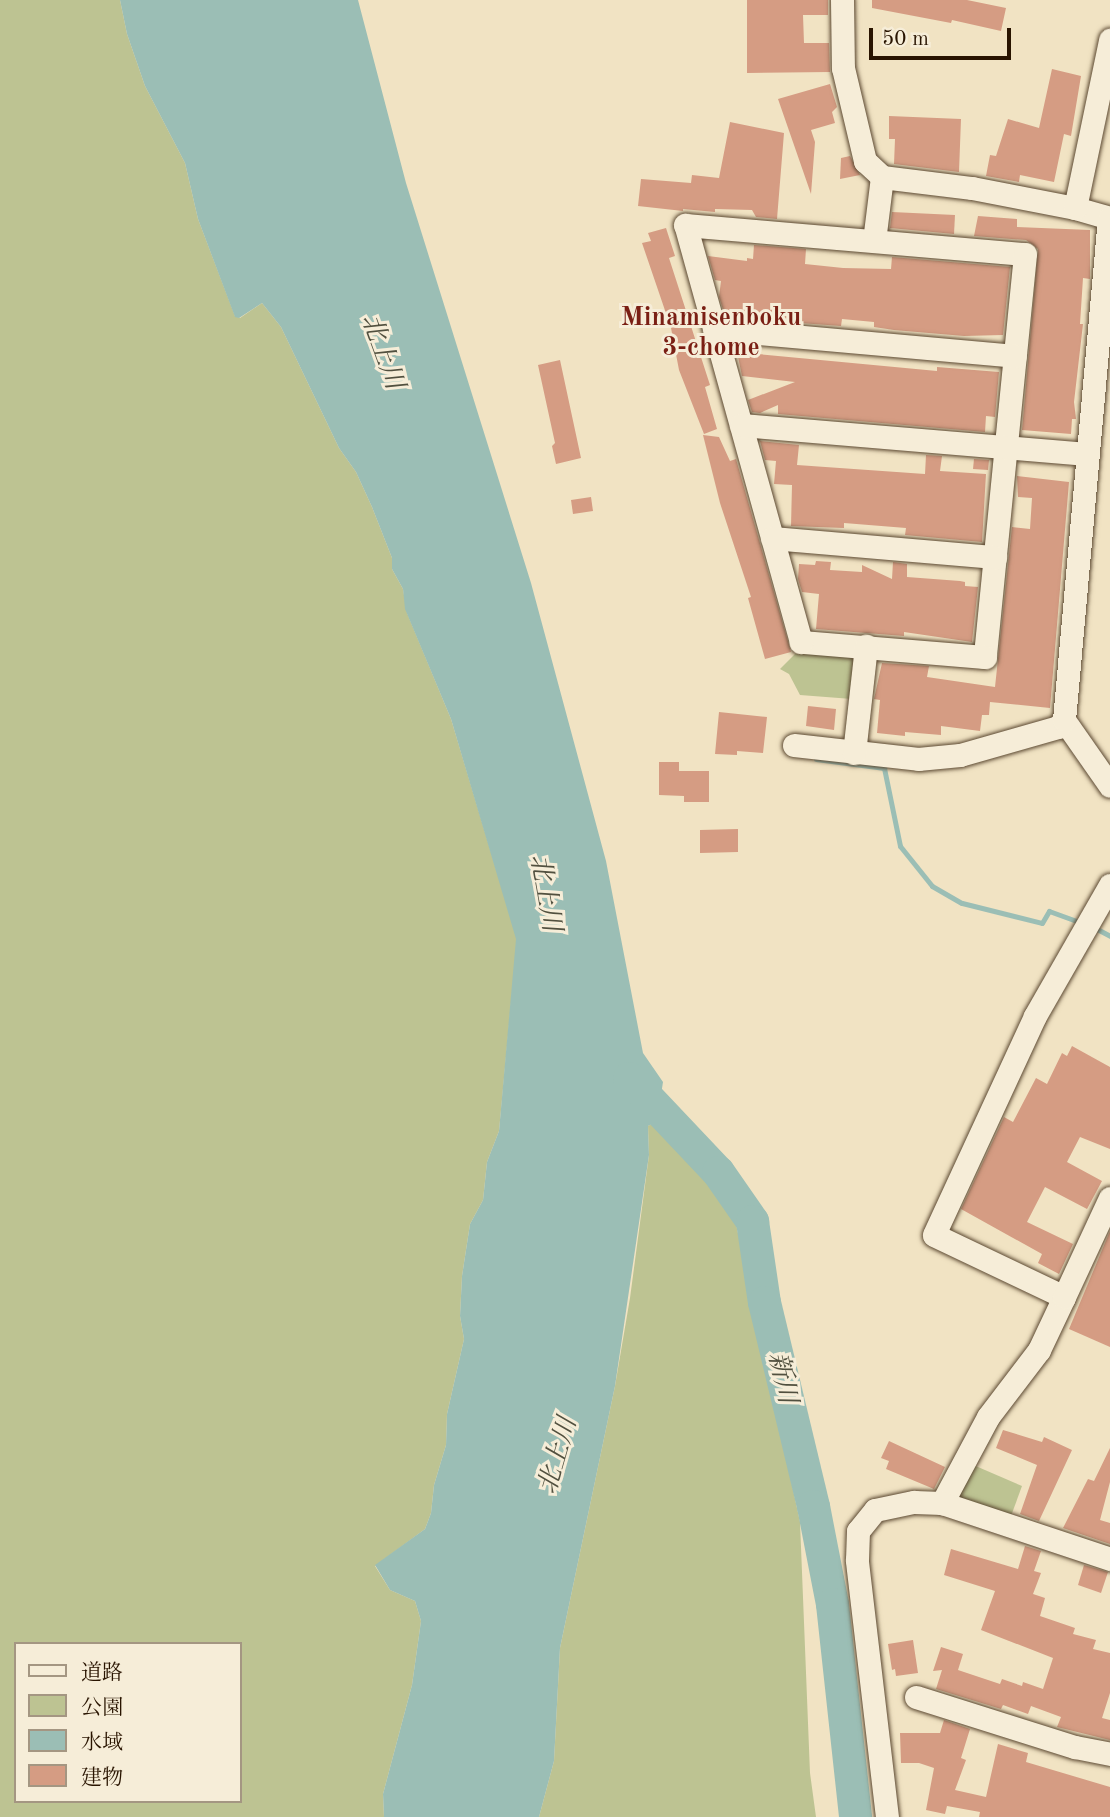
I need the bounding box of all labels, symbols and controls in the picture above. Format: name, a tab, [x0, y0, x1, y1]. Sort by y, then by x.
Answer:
scale bar	[872, 14, 1014, 58]
text: 50 m	[882, 29, 929, 50]
district label: Minamisenboku 3-chome	[621, 303, 801, 364]
water label: 北上川	[353, 310, 409, 394]
water label: 北上川	[522, 852, 566, 934]
water label: 新川	[760, 1349, 802, 1407]
water label: 北上川	[533, 1414, 585, 1498]
legend	[14, 1642, 242, 1803]
text: 道路	[81, 1663, 123, 1684]
text: 公園	[81, 1698, 123, 1719]
text: 水域	[81, 1733, 123, 1754]
text: 建物	[81, 1768, 123, 1789]

